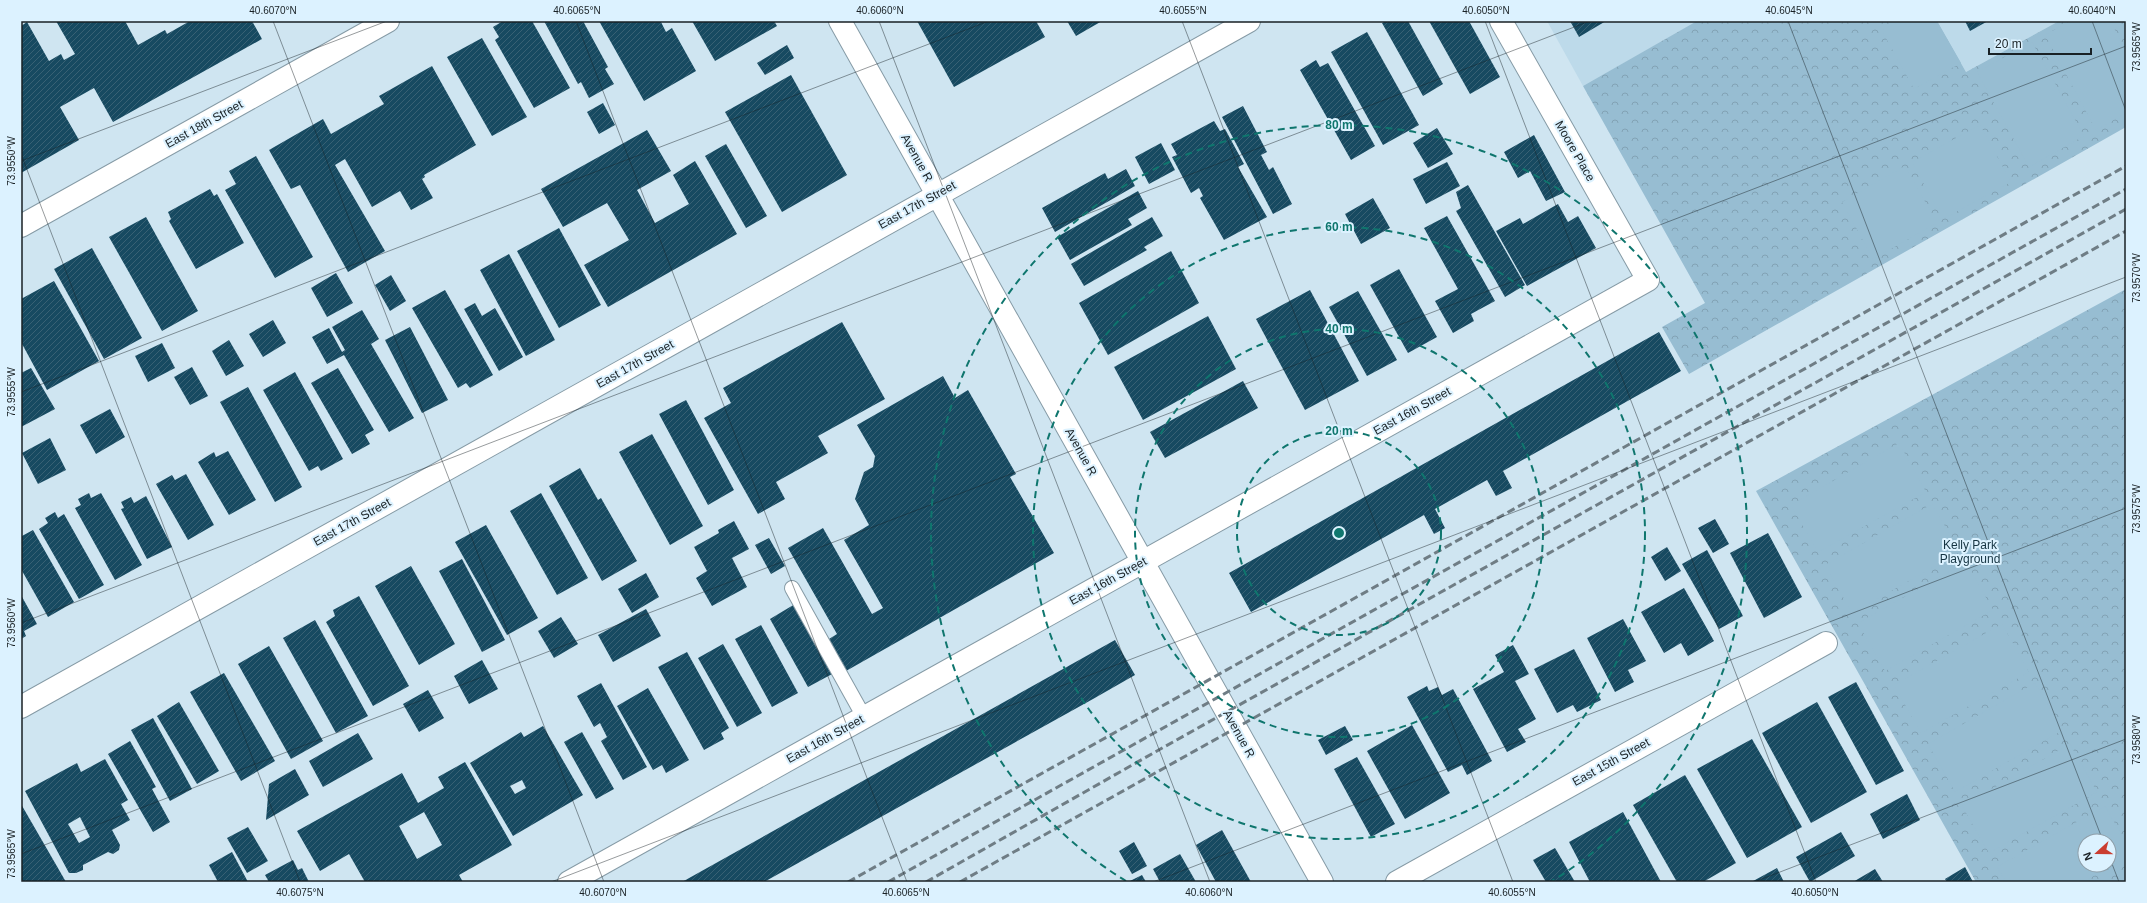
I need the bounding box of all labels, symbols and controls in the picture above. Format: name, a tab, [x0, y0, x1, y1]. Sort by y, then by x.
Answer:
text: 40.6070°N	[249, 5, 297, 16]
text: 40.6065°N	[553, 5, 601, 16]
text: 40.6060°N	[856, 5, 904, 16]
text: 40.6055°N	[1159, 5, 1207, 16]
text: 40.6050°N	[1462, 5, 1510, 16]
text: 40.6045°N	[1765, 5, 1813, 16]
text: 40.6040°N	[2068, 5, 2116, 16]
text: 73.9565°W	[2131, 22, 2142, 72]
scale bar	[1989, 30, 2091, 56]
text: 20 m	[1995, 37, 2022, 51]
street label: East 18th Street	[163, 97, 246, 151]
text: 80 m	[1325, 118, 1353, 132]
street label: Moore Place	[1552, 118, 1598, 184]
street label: Avenue R	[898, 132, 936, 185]
text: 73.9550°W	[6, 136, 17, 186]
street label: East 17th Street	[876, 178, 959, 232]
text: 60 m	[1325, 220, 1353, 234]
text: 73.9570°W	[2131, 253, 2142, 303]
text: 40 m	[1325, 322, 1353, 336]
street label: East 17th Street	[594, 337, 677, 391]
text: 73.9555°W	[6, 367, 17, 417]
street label: East 16th Street	[1371, 384, 1454, 438]
text: 20 m	[1325, 424, 1353, 438]
street label: Avenue R	[1062, 426, 1100, 479]
text: 73.9575°W	[2131, 484, 2142, 534]
street label: East 17th Street	[311, 495, 394, 549]
centre of rings	[1332, 526, 1346, 540]
park label: Kelly Park Playground	[1940, 538, 2000, 566]
street label: East 16th Street	[1067, 554, 1150, 608]
text: 73.9560°W	[6, 598, 17, 648]
street label: Avenue R	[1220, 708, 1258, 761]
street label: East 16th Street	[784, 712, 867, 766]
text: 73.9580°W	[2131, 715, 2142, 765]
street label: East 15th Street	[1570, 735, 1653, 789]
text: 73.9565°W	[6, 829, 17, 879]
north arrow	[2077, 833, 2117, 873]
text: N	[2081, 851, 2095, 862]
text: 40.6075°N	[276, 887, 324, 898]
text: 40.6070°N	[579, 887, 627, 898]
text: 40.6065°N	[882, 887, 930, 898]
text: 40.6060°N	[1185, 887, 1233, 898]
text: 40.6055°N	[1488, 887, 1536, 898]
text: 40.6050°N	[1791, 887, 1839, 898]

